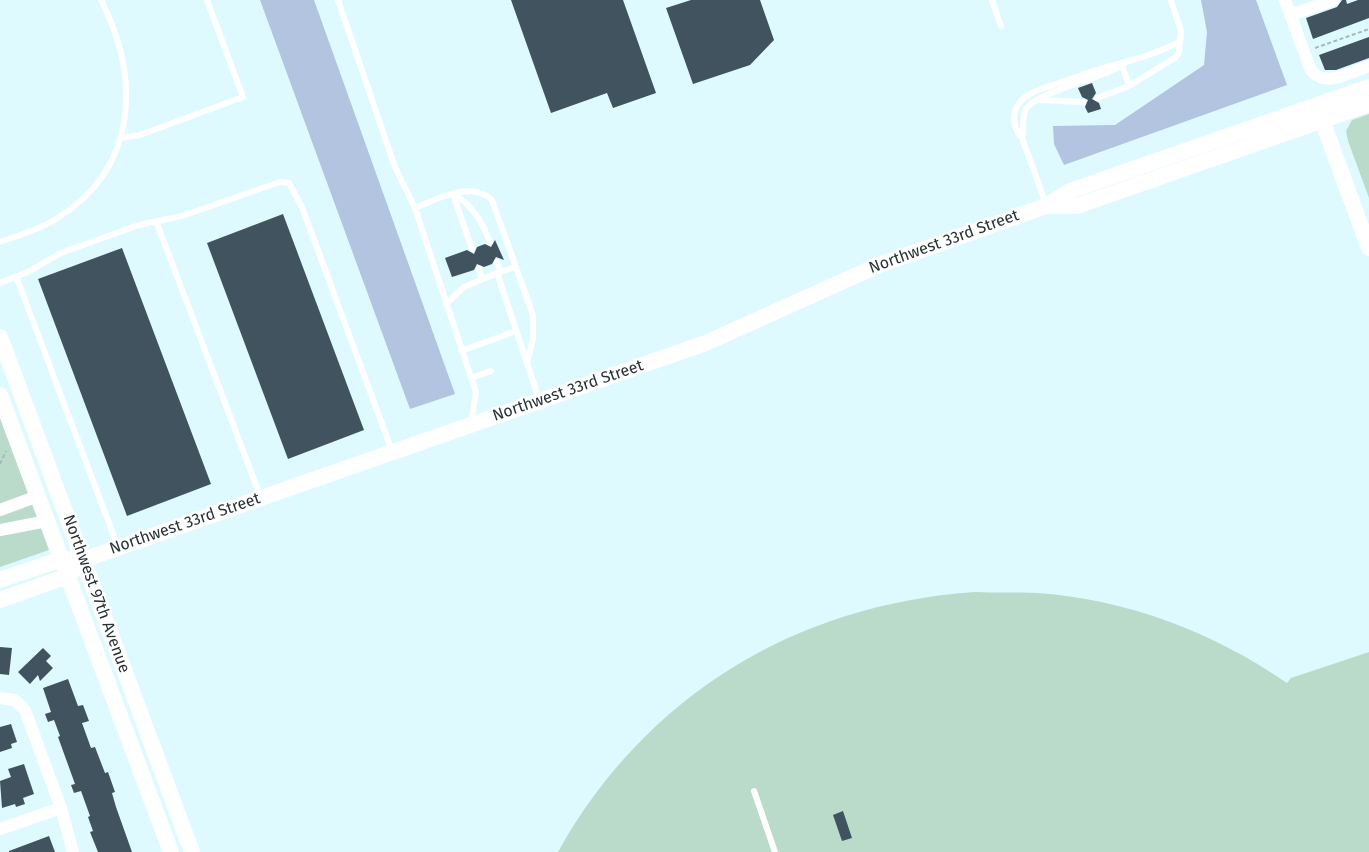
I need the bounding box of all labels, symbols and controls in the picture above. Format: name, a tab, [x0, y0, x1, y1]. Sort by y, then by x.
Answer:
street label: Northwest 33rd Street	[866, 206, 1022, 278]
street label: Northwest 33rd Street	[490, 356, 646, 426]
street label: Northwest 33rd Street	[107, 489, 263, 559]
street label: Northwest 97th Avenue	[58, 512, 134, 676]

